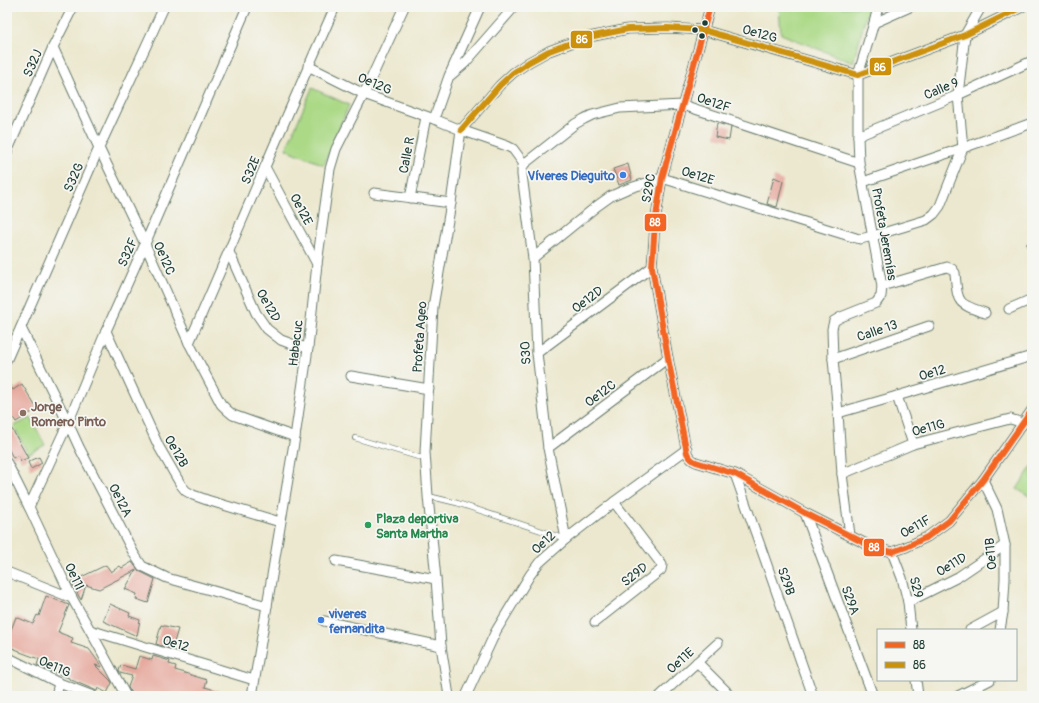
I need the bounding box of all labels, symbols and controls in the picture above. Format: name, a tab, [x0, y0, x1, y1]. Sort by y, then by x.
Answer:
unlabelled marker	[700, 18, 710, 28]
street label: Oe12G	[740, 21, 779, 47]
unlabelled marker	[690, 25, 700, 35]
line badge: 86	[570, 30, 593, 49]
unlabelled marker	[697, 31, 707, 41]
text: 86	[576, 33, 589, 46]
street label: S32J	[20, 47, 46, 80]
line badge: 86	[869, 57, 892, 76]
text: 86	[874, 61, 887, 74]
street label: Oe12G	[355, 70, 394, 98]
street label: Calle 9	[922, 74, 961, 103]
street label: Oe12F	[695, 90, 733, 116]
street label: Calle R	[396, 135, 418, 175]
street label: S32E	[238, 154, 264, 187]
street label: S32G	[60, 160, 87, 195]
street label: Oe12E	[679, 163, 716, 189]
place label: Víveres Dieguito	[527, 168, 615, 184]
marker: Víveres Dieguito	[618, 170, 628, 180]
street label: S29C	[639, 172, 659, 204]
street label: Profeta Jeremías	[868, 187, 900, 282]
street label: Oe12E	[286, 191, 316, 228]
line badge: 88	[644, 213, 667, 232]
text: 88	[649, 216, 661, 229]
street label: S32F	[115, 235, 141, 269]
street label: Oe12C	[150, 239, 179, 278]
street label: Oe12D	[569, 283, 606, 317]
street label: Oe12D	[252, 286, 284, 325]
street label: Profeta Ageo	[410, 301, 430, 373]
street label: Calle 13	[855, 317, 900, 345]
street label: Habacuc	[285, 319, 307, 367]
street label: S30	[517, 340, 535, 365]
street label: Oe12	[917, 361, 948, 385]
street label: Oe12C	[582, 377, 619, 411]
place label: Jorge Romero Pinto	[31, 399, 106, 430]
marker: Jorge Romero Pinto	[18, 408, 28, 418]
street label: Oe11G	[910, 416, 946, 440]
street label: Oe12B	[161, 433, 192, 470]
street label: Oe12A	[105, 481, 136, 520]
place label: Plaza deportiva Santa Martha	[376, 511, 458, 542]
street label: Oe11F	[897, 512, 934, 542]
marker: Plaza deportiva Santa Martha	[363, 520, 373, 530]
street label: Oe12	[528, 528, 559, 558]
street label: Oe11B	[982, 537, 1000, 571]
line badge: 88	[863, 538, 885, 557]
text: 88	[868, 541, 880, 554]
street label: Oe11D	[933, 550, 970, 580]
street label: S29D	[618, 559, 651, 590]
street label: Oe11l	[61, 560, 87, 592]
street label: S29B	[774, 565, 798, 598]
street label: S29	[906, 575, 927, 600]
street label: S29A	[837, 584, 863, 618]
place label: viveres fernandita	[328, 606, 385, 637]
marker: viveres fernandita	[316, 615, 326, 625]
legend	[877, 629, 1017, 681]
street label: Oe12	[160, 632, 191, 656]
text: 88	[913, 638, 925, 653]
street label: Oe11E	[664, 644, 698, 677]
street label: Oe11G	[36, 653, 73, 681]
text: 86	[913, 658, 926, 673]

